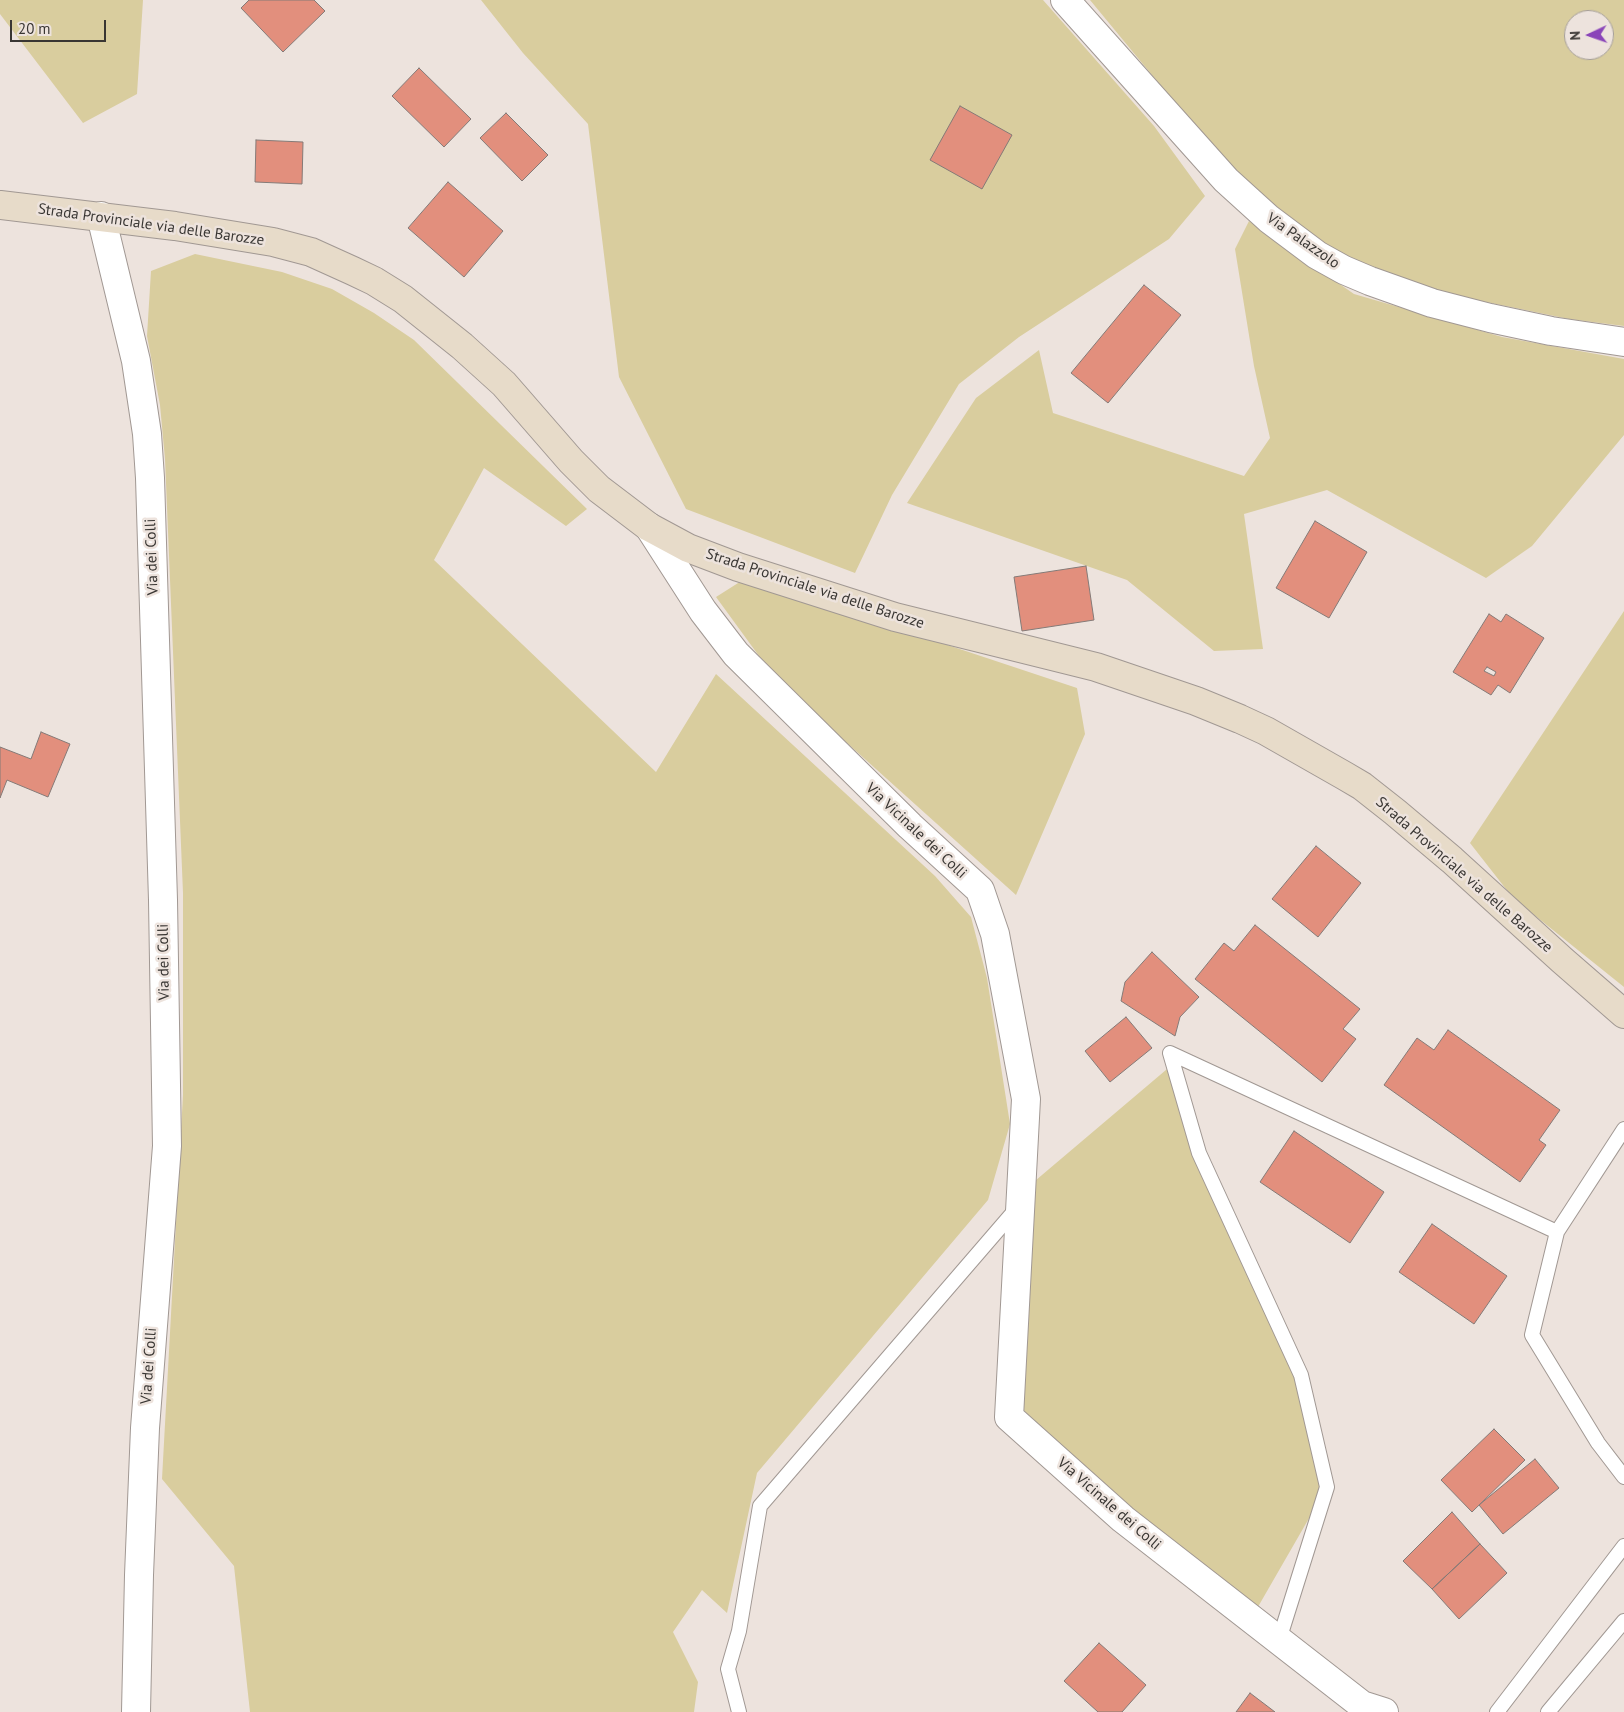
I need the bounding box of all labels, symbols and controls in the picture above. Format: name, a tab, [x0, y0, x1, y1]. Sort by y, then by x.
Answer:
scale bar	[12, 10, 109, 42]
north arrow	[1564, 10, 1614, 60]
text: 20 m	[18, 19, 51, 38]
text: N	[1566, 31, 1584, 41]
street label: Strada Provinciale via delle Barozze	[37, 200, 265, 250]
street label: Via Palazzolo	[1263, 209, 1343, 273]
street label: Via dei Colli	[142, 518, 162, 596]
street label: Strada Provinciale via delle Barozze	[704, 545, 926, 633]
street label: Via Vicinale dei Colli	[862, 780, 970, 882]
street label: Strada Provinciale via delle Barozze	[1372, 793, 1556, 957]
street label: Via dei Colli	[154, 924, 174, 1000]
street label: Via dei Colli	[137, 1327, 161, 1405]
street label: Via Vicinale dei Colli	[1053, 1454, 1165, 1554]

